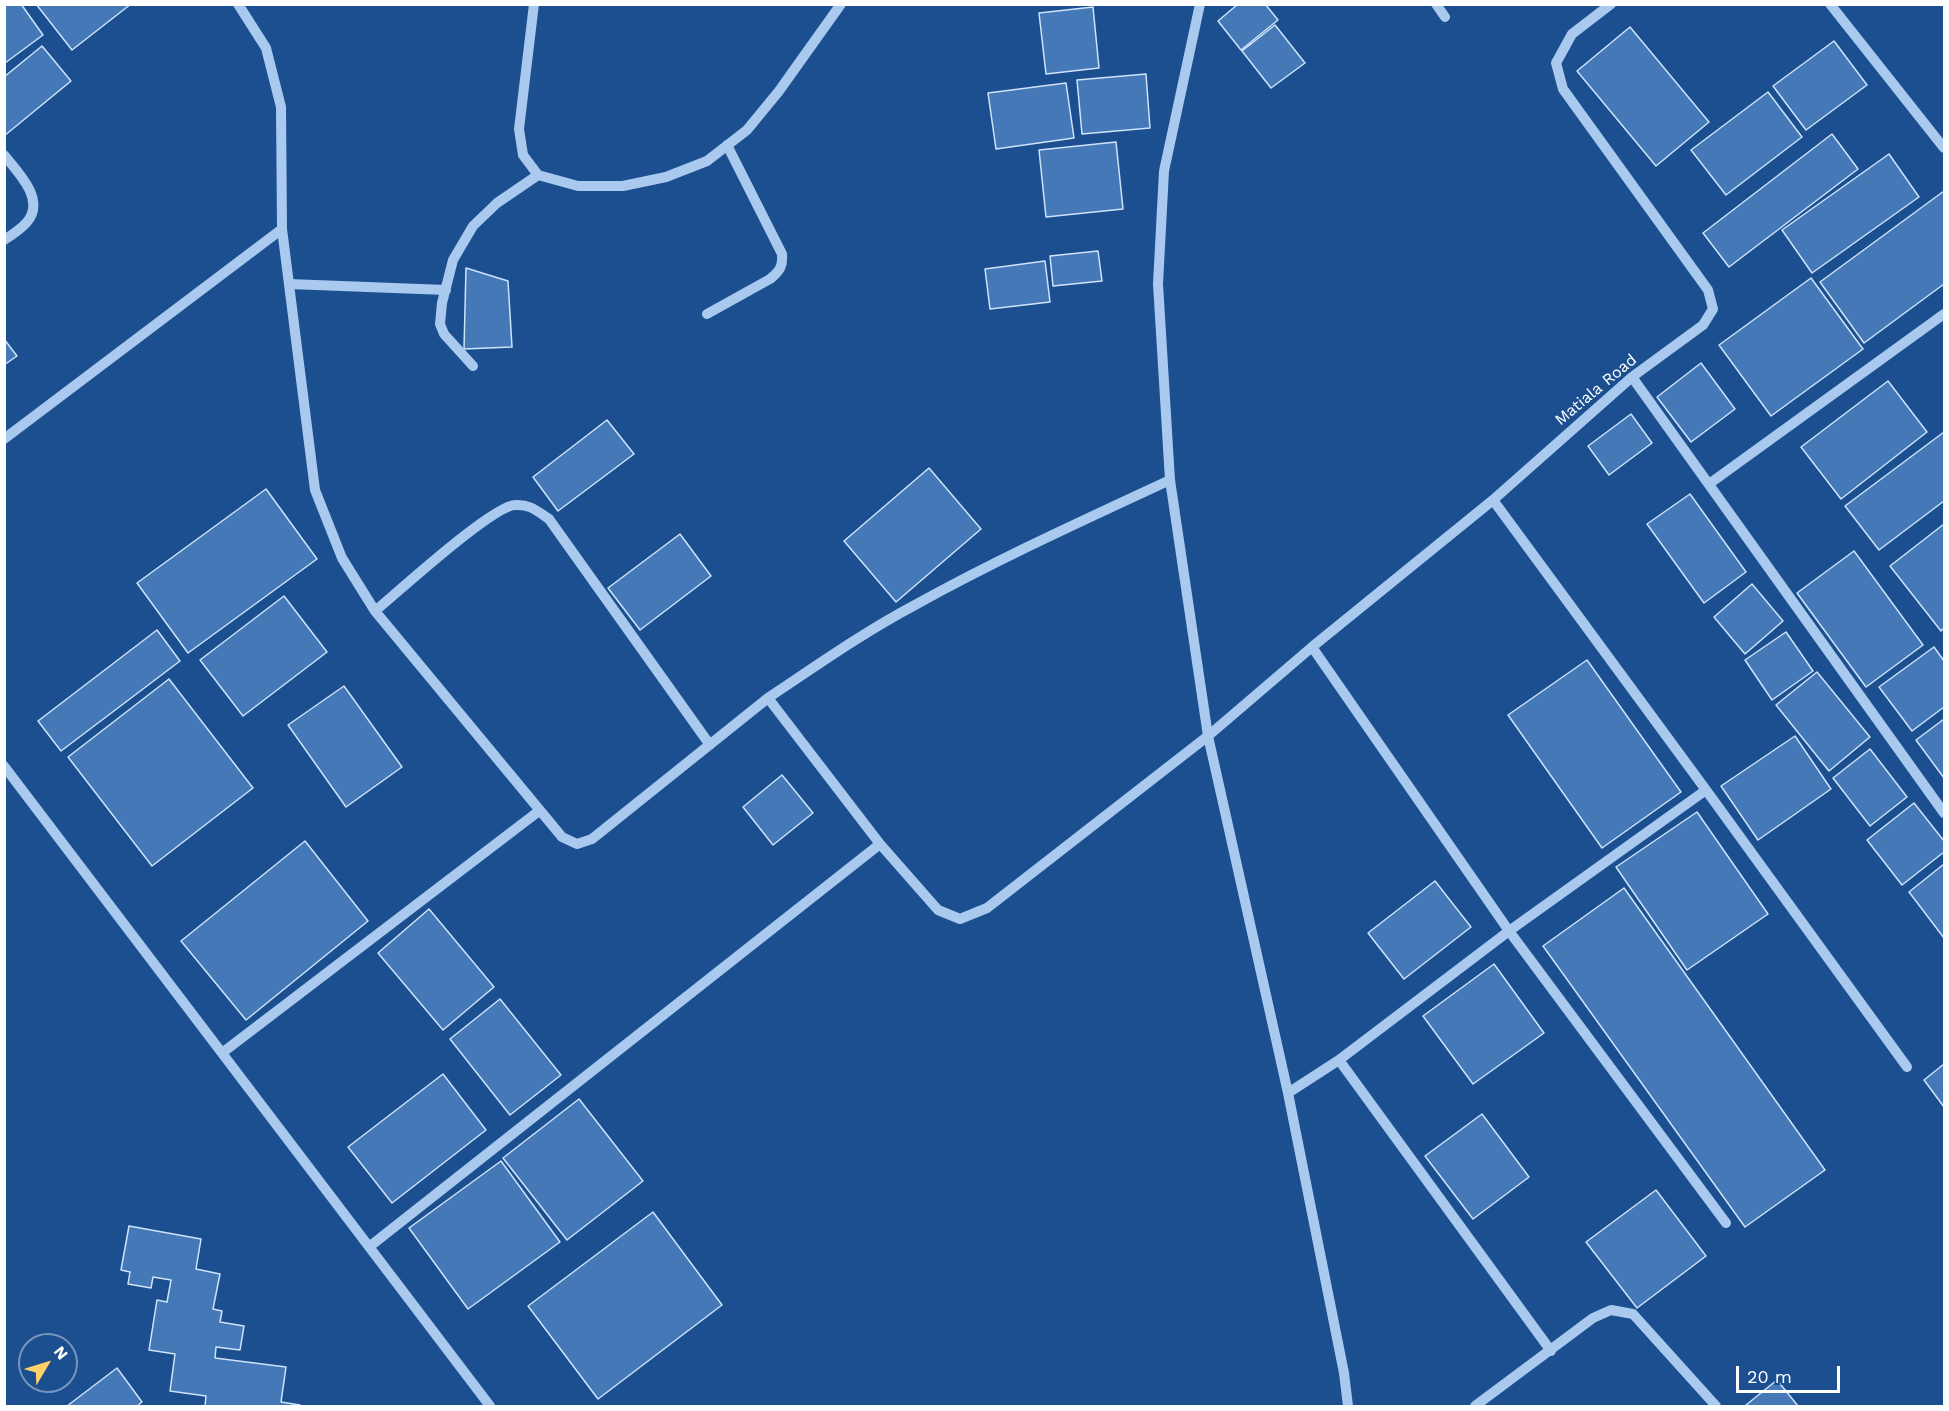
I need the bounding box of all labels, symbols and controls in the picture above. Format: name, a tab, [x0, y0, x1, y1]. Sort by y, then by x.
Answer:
street label: Matiala Road	[1551, 350, 1641, 430]
north arrow	[18, 1333, 78, 1393]
text: N	[50, 1342, 72, 1363]
scale bar	[1739, 1354, 1842, 1392]
text: 20 m	[1747, 1366, 1792, 1387]

